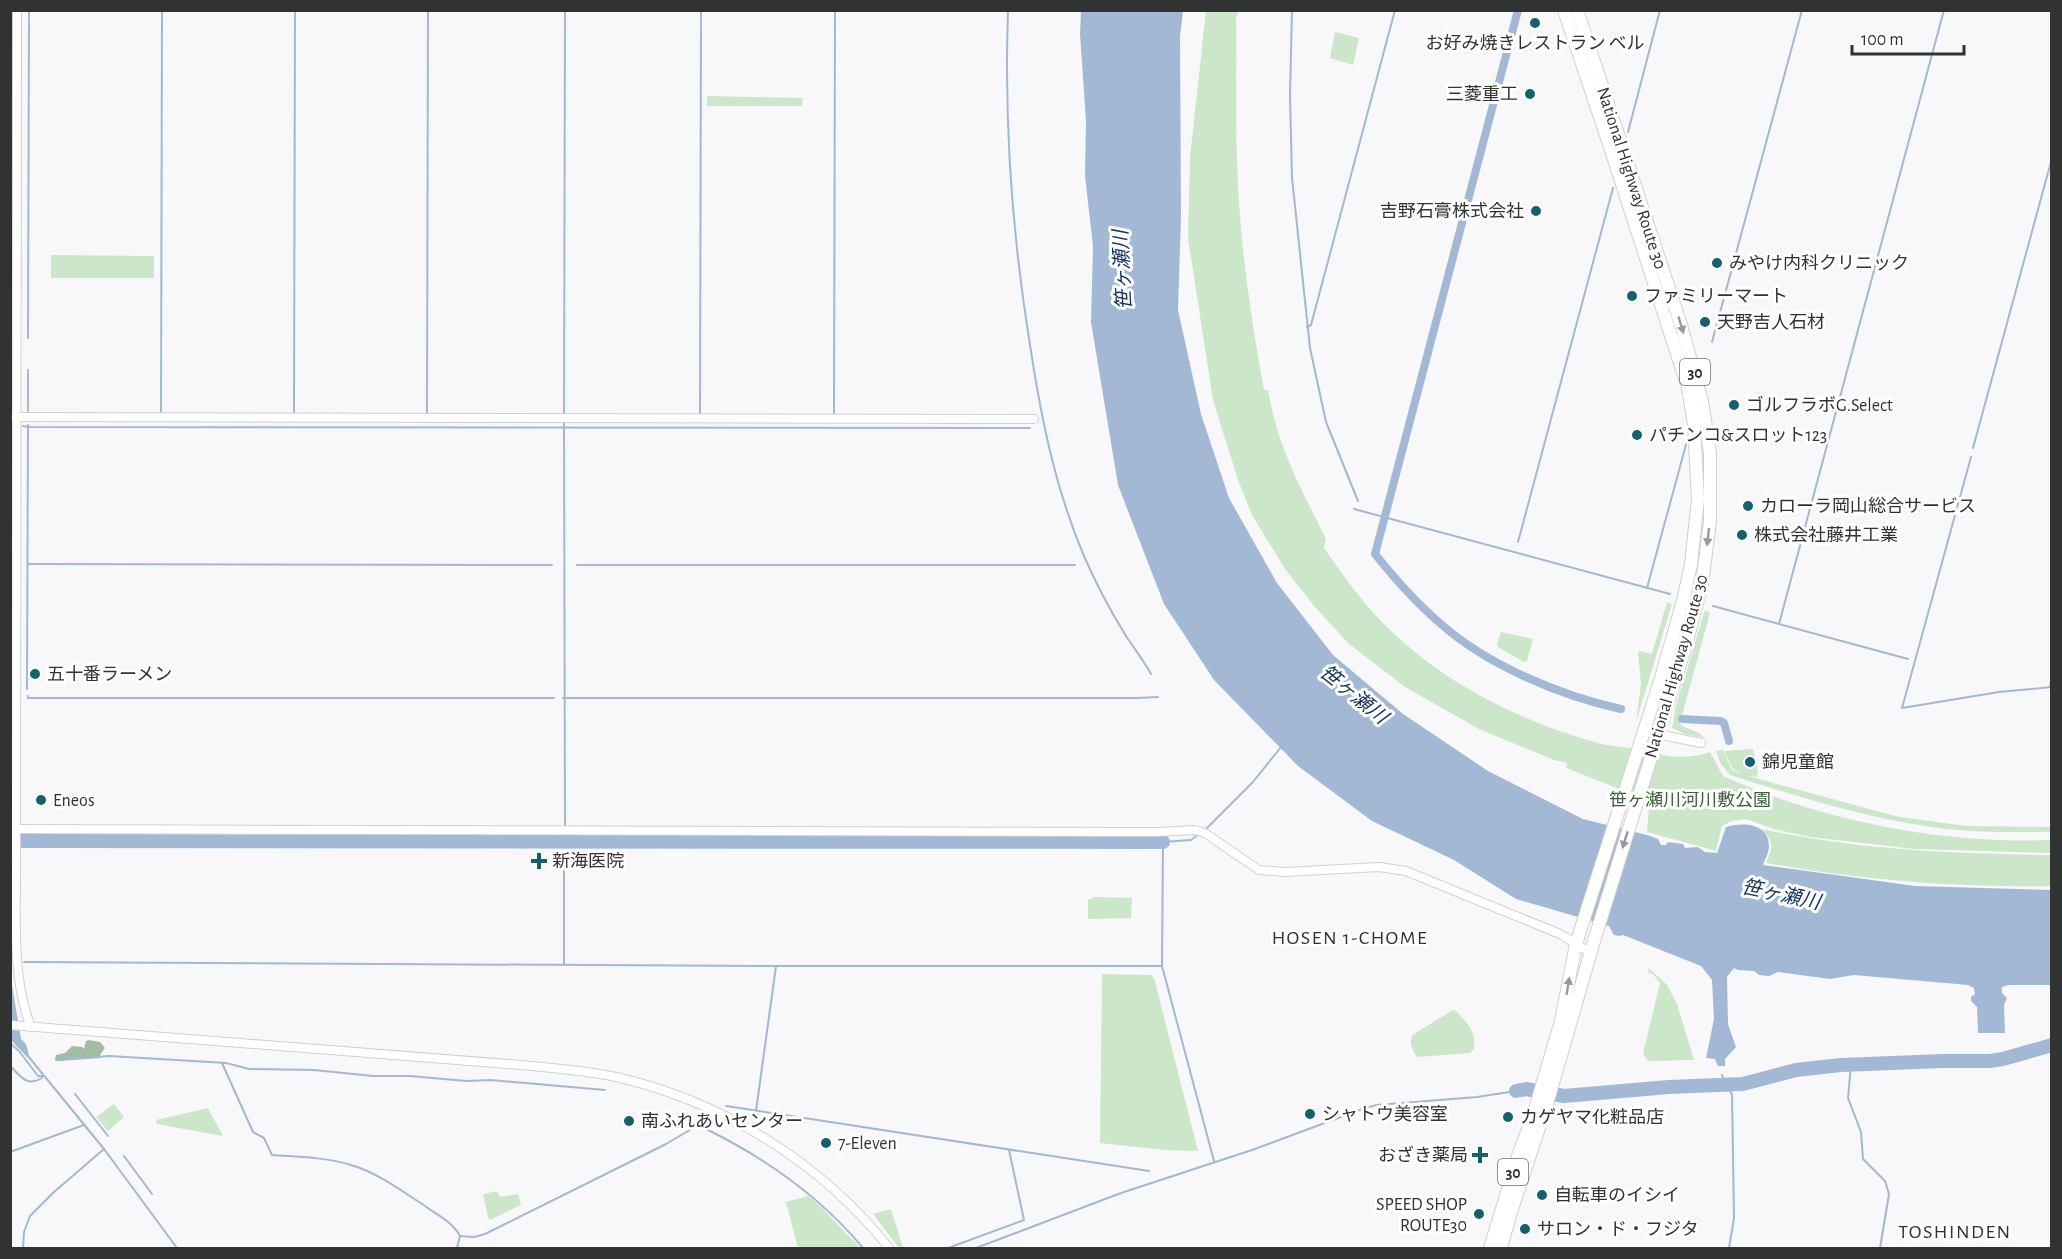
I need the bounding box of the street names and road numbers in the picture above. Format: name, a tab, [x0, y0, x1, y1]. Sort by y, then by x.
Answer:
street label: National Highway Route 30	[1593, 85, 1669, 271]
road number: 30	[1680, 359, 1710, 385]
street label: National Highway Route 30	[1642, 572, 1712, 760]
road number: 30	[1498, 1159, 1528, 1185]

